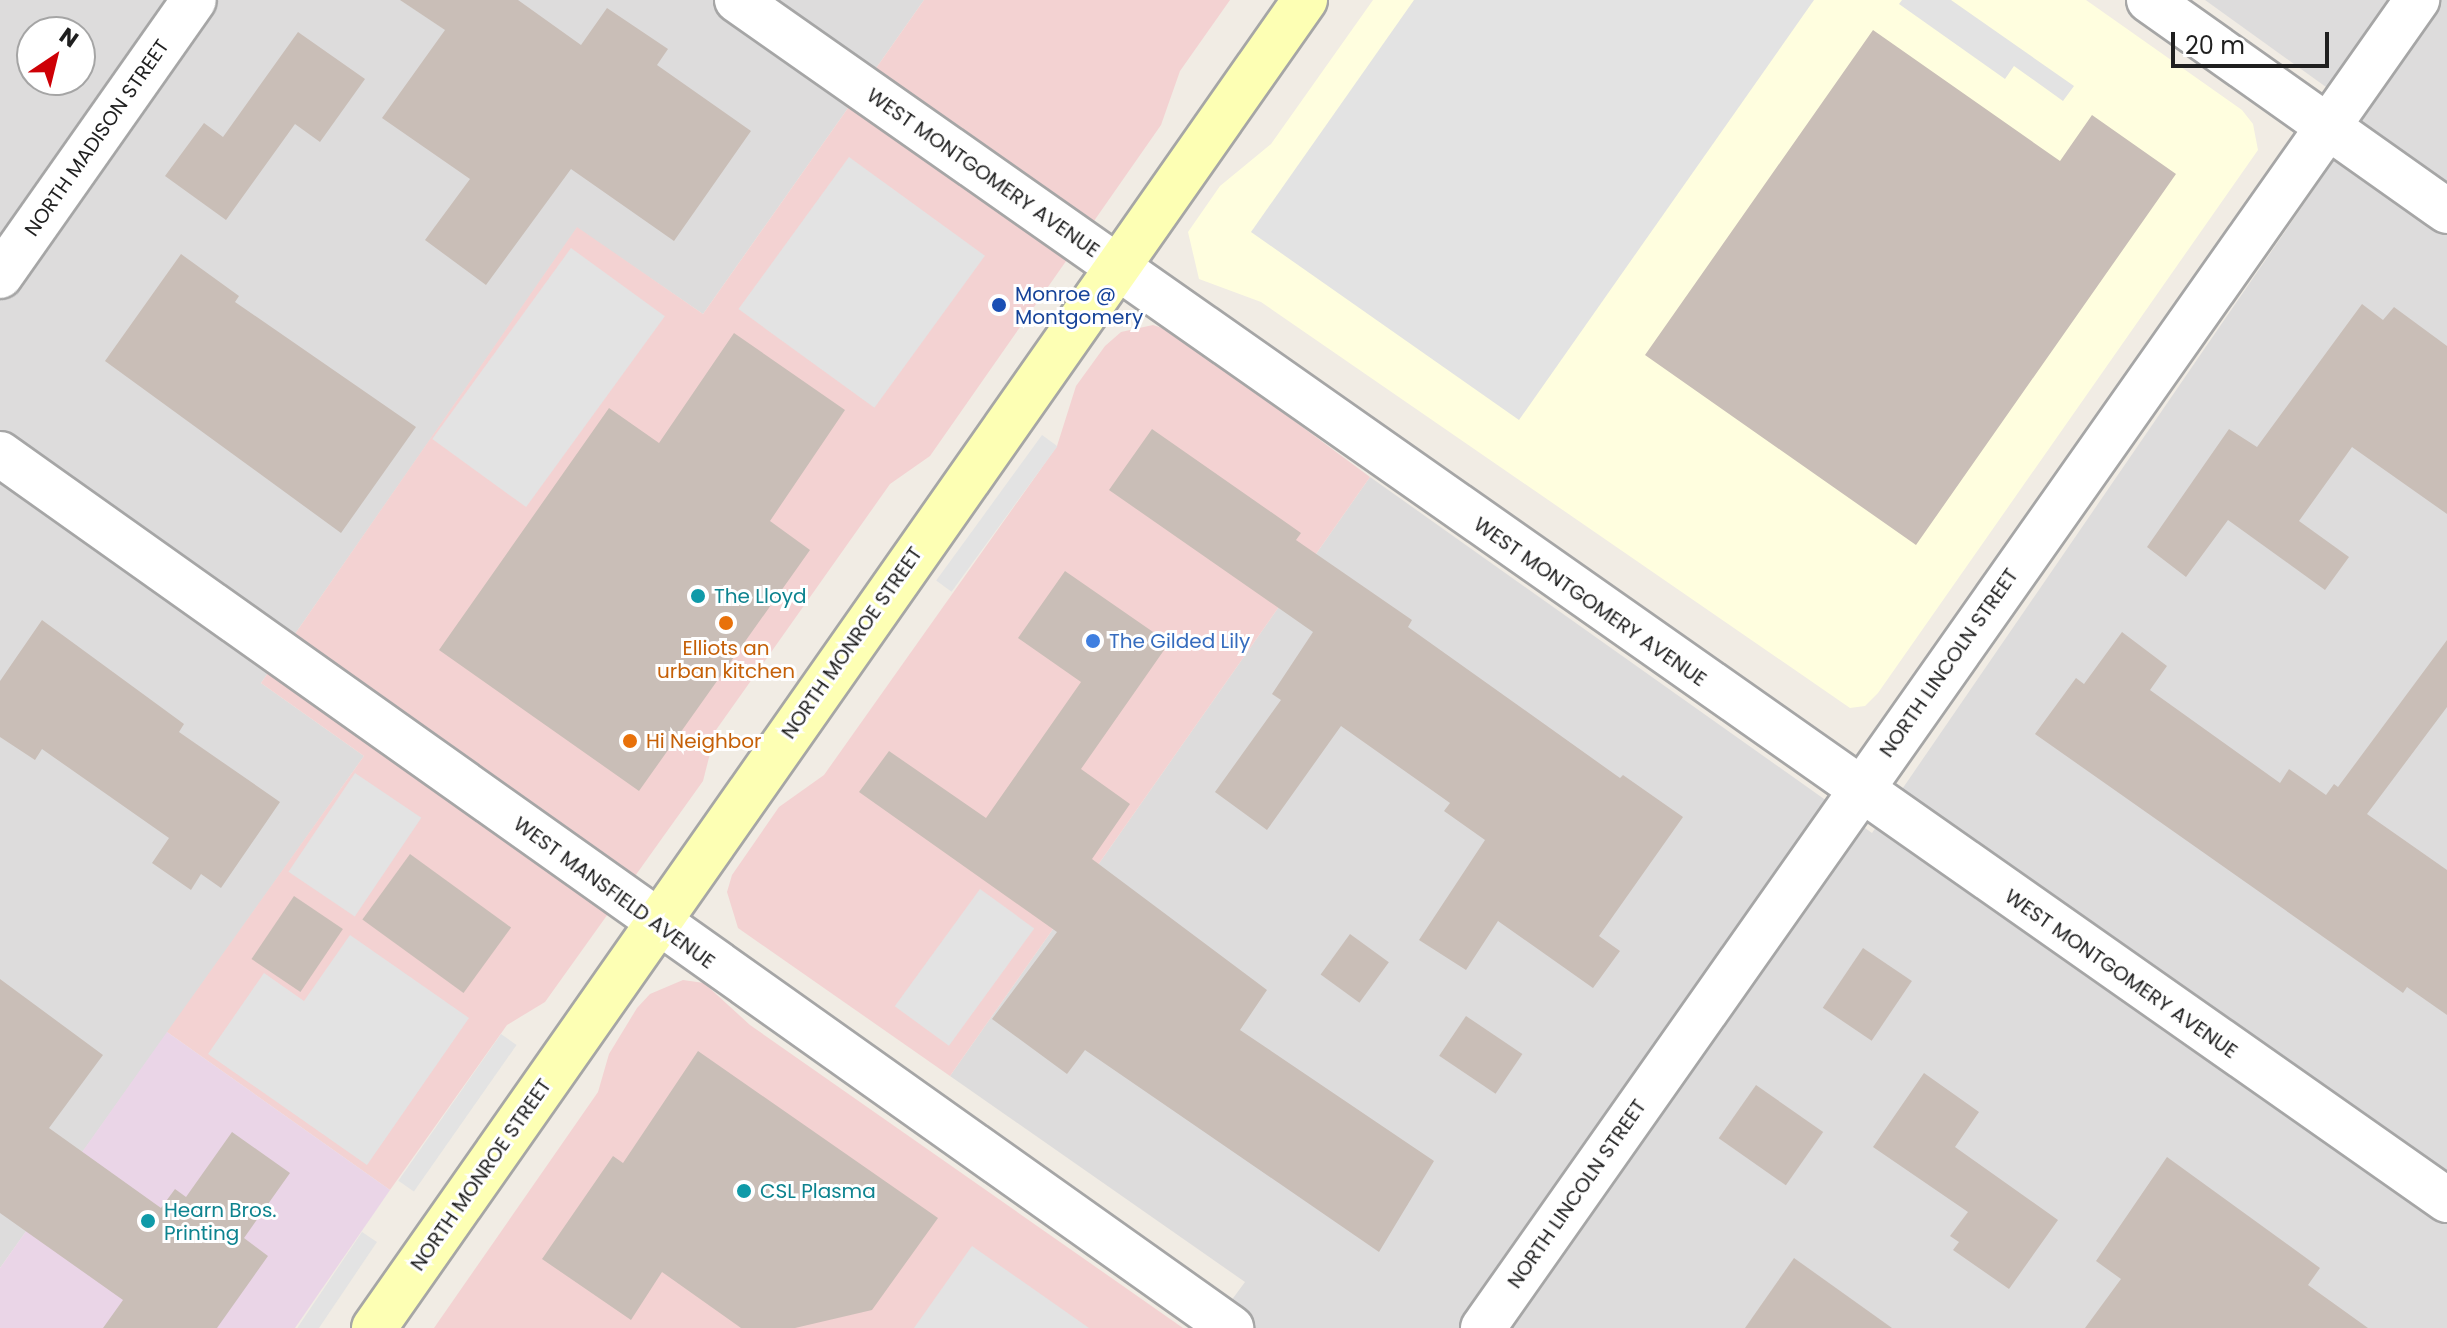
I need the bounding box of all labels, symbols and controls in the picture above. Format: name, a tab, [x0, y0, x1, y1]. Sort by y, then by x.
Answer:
north arrow	[16, 16, 96, 96]
scale bar	[2175, 16, 2333, 66]
text: 20 m	[2185, 29, 2245, 62]
street label: NORTH MADISON STREET	[20, 35, 174, 241]
street label: WEST MONTGOMERY AVENUE	[862, 83, 1104, 263]
place label: Monroe @ Montgomery	[1015, 282, 1143, 329]
marker: Monroe @ Montgomery	[990, 296, 1008, 314]
street label: WEST MONTGOMERY AVENUE	[1469, 512, 1711, 692]
street label: NORTH MONROE STREET	[777, 543, 927, 743]
street label: NORTH LINCOLN STREET	[1875, 564, 2023, 762]
place label: The Lloyd	[714, 584, 806, 608]
marker: The Lloyd	[689, 587, 707, 605]
marker: Elliots an urban kitchen	[717, 614, 735, 632]
place label: The Gilded Lily	[1109, 629, 1250, 653]
marker: The Gilded Lily	[1084, 632, 1102, 650]
place label: Elliots an urban kitchen	[657, 636, 795, 683]
place label: Hi Neighbor	[646, 729, 762, 753]
marker: Hi Neighbor	[621, 732, 639, 750]
street label: WEST MANSFIELD AVENUE	[509, 812, 719, 974]
street label: WEST MONTGOMERY AVENUE	[2000, 884, 2242, 1064]
street label: NORTH MONROE STREET	[406, 1075, 556, 1275]
street label: NORTH LINCOLN STREET	[1503, 1095, 1651, 1293]
place label: CSL Plasma	[760, 1179, 876, 1203]
marker: CSL Plasma	[735, 1182, 753, 1200]
place label: Hearn Bros. Printing	[164, 1198, 277, 1245]
marker: Hearn Bros. Printing	[139, 1212, 157, 1230]

